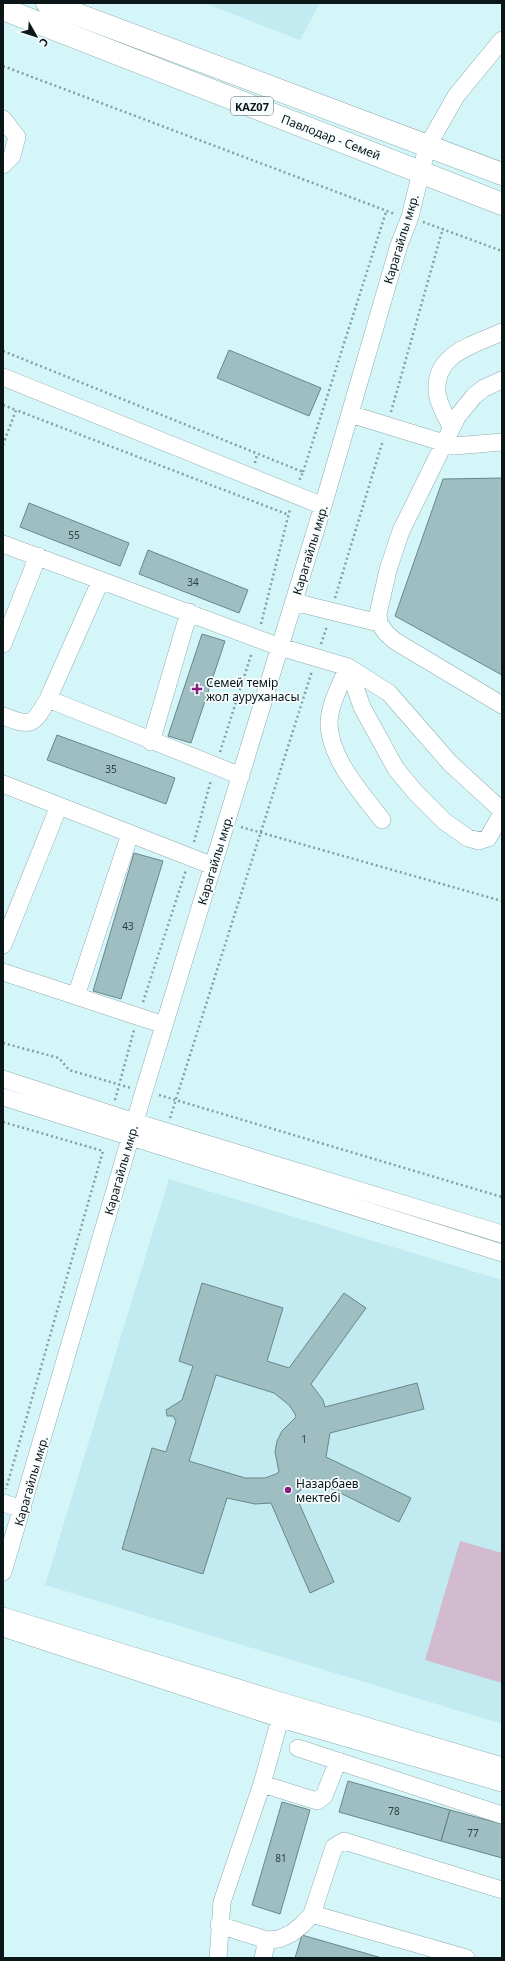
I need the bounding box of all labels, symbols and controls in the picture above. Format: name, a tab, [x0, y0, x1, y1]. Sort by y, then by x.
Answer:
north arrow	[16, 16, 56, 56]
text: С	[36, 35, 52, 50]
road number: KAZ07	[231, 97, 273, 115]
street label: Павлодар - Семей	[279, 110, 383, 164]
street label: Карагайлы мкр.	[379, 192, 423, 286]
street label: Карагайлы мкр.	[288, 503, 332, 597]
house number: 55	[68, 528, 80, 542]
house number: 34	[187, 575, 199, 589]
place label: Семей темір жол ауруханасы	[206, 674, 300, 705]
marker: Семей темір жол ауруханасы	[191, 683, 203, 695]
house number: 35	[105, 762, 117, 776]
street label: Карагайлы мкр.	[193, 813, 237, 907]
house number: 43	[122, 919, 134, 933]
street label: Карагайлы мкр.	[100, 1123, 142, 1217]
house number: 1	[301, 1432, 307, 1446]
street label: Карагайлы мкр.	[10, 1434, 52, 1528]
place label: Назарбаев мектебі	[296, 1475, 359, 1506]
marker: Назарбаев мектебі	[283, 1485, 293, 1495]
house number: 78	[388, 1804, 400, 1818]
house number: 77	[467, 1826, 479, 1840]
house number: 81	[275, 1851, 287, 1865]

